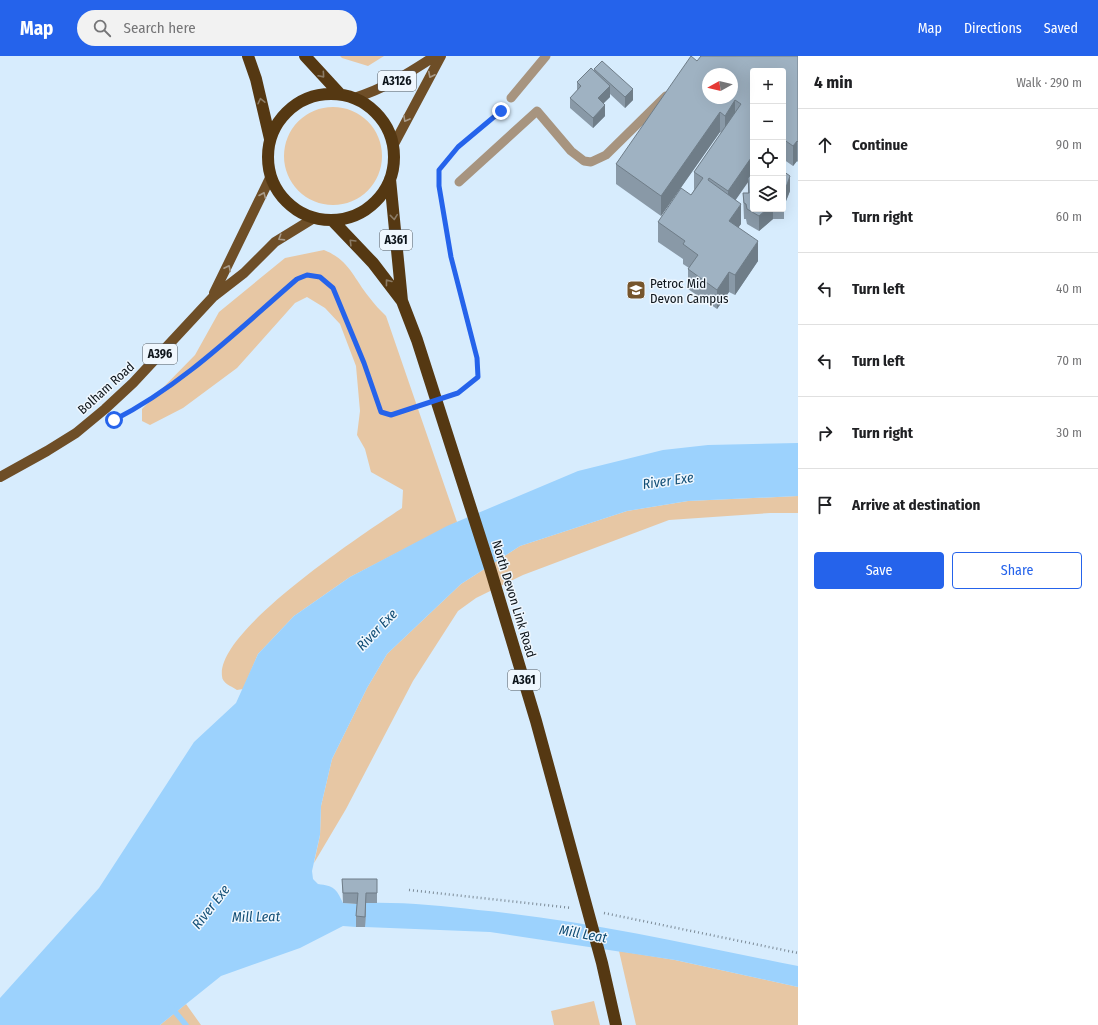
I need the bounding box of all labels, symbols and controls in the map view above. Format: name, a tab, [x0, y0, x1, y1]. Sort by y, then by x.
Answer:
search box	[77, 10, 357, 46]
text: Map	[20, 17, 53, 40]
icon: search	[91, 17, 113, 39]
text: Search here	[123, 19, 196, 37]
text: Map	[918, 20, 942, 37]
text: Directions	[964, 20, 1022, 37]
text: Saved	[1044, 20, 1078, 37]
north arrow	[702, 68, 738, 104]
map controls	[750, 68, 786, 212]
button: +	[750, 68, 786, 104]
one-way arrow	[428, 70, 436, 78]
one-way arrow	[317, 71, 324, 78]
road number: A3126	[378, 71, 416, 91]
text: 4 min	[814, 72, 853, 93]
text: Walk · 290 m	[1016, 75, 1082, 90]
one-way arrow	[258, 98, 266, 104]
route end	[492, 102, 510, 120]
button: −	[750, 104, 786, 140]
one-way arrow	[404, 115, 411, 122]
icon: ahead	[814, 134, 836, 156]
text: Continue	[852, 136, 908, 154]
text: 90 m	[1056, 137, 1082, 152]
button: locate	[750, 140, 786, 176]
button: layers	[750, 176, 786, 212]
one-way arrow	[258, 191, 266, 199]
icon: right	[814, 206, 836, 228]
text: Turn right	[852, 208, 913, 226]
text: 60 m	[1056, 209, 1082, 224]
one-way arrow	[389, 214, 398, 220]
road number: A361	[380, 230, 412, 250]
one-way arrow	[278, 234, 285, 241]
one-way arrow	[349, 239, 357, 247]
one-way arrow	[223, 265, 231, 272]
place label: Petroc Mid Devon Campus	[650, 276, 729, 306]
icon: left	[814, 278, 836, 300]
one-way arrow	[385, 279, 392, 286]
school or university icon: Petroc Mid Devon Campus	[625, 279, 647, 301]
text: Turn left	[852, 280, 905, 298]
text: 40 m	[1056, 281, 1082, 296]
road number: A396	[143, 344, 177, 364]
icon: left	[814, 350, 836, 372]
text: Turn left	[852, 352, 905, 370]
text: 70 m	[1057, 353, 1082, 368]
street label: Bolham Road	[75, 359, 137, 417]
route start	[105, 411, 123, 429]
icon: right	[814, 422, 836, 444]
text: Turn right	[852, 424, 913, 442]
text: 30 m	[1056, 425, 1082, 440]
water label: River Exe	[641, 469, 695, 493]
icon: arrive	[814, 494, 836, 516]
text: Arrive at destination	[852, 496, 980, 514]
street label: North Devon Link Road	[489, 539, 539, 659]
button: Save	[814, 552, 944, 589]
button: Share	[952, 552, 1082, 589]
water label: River Exe	[353, 605, 401, 654]
road number: A361	[508, 670, 540, 690]
water label: River Exe	[189, 881, 234, 932]
water label: Mill Leat	[232, 908, 281, 926]
water label: Mill Leat	[558, 921, 609, 947]

